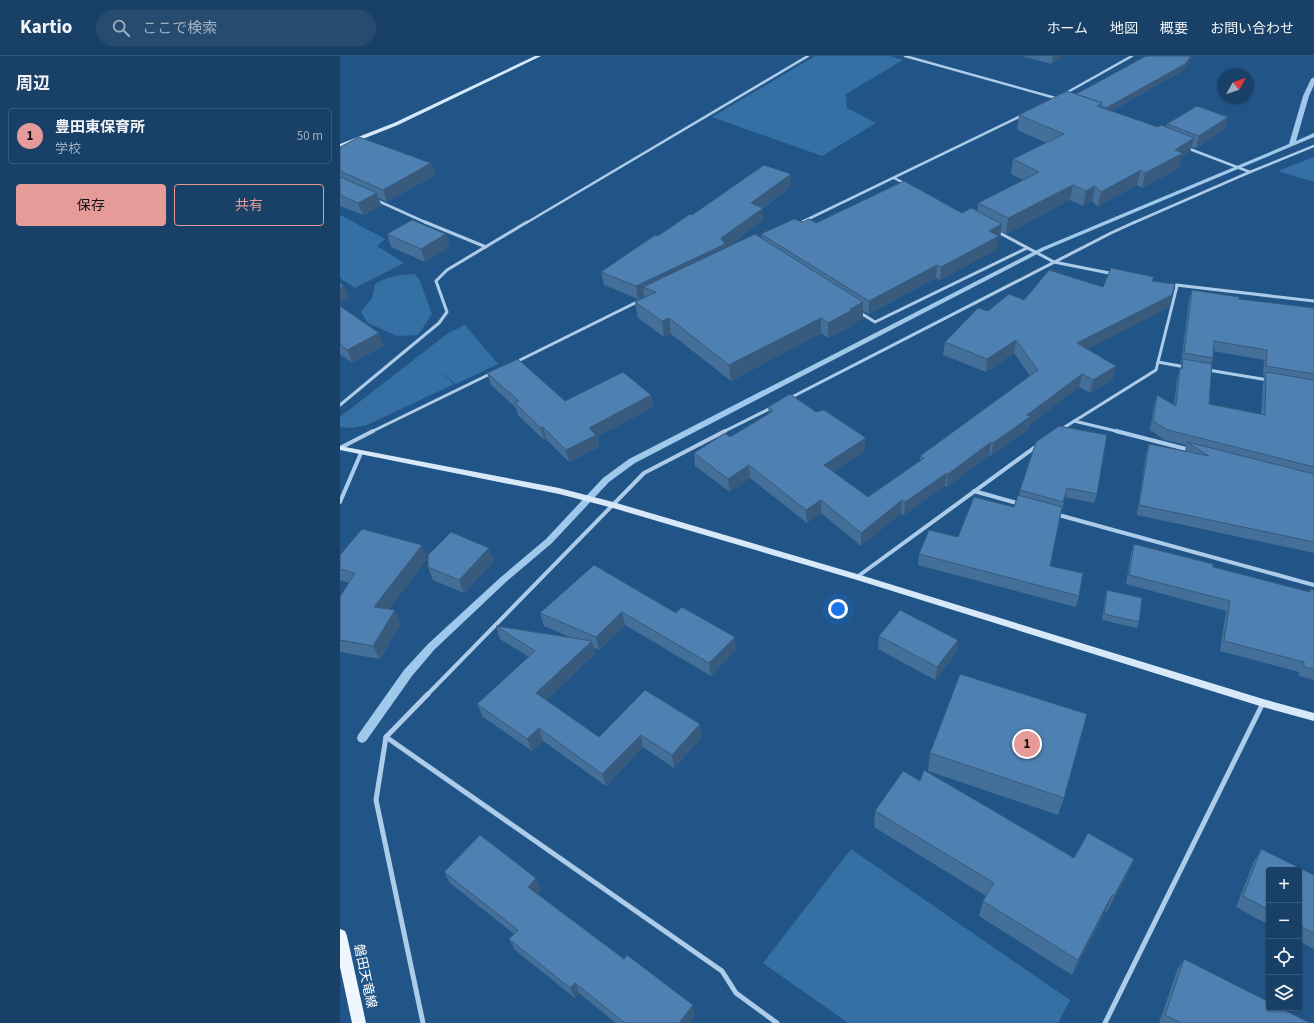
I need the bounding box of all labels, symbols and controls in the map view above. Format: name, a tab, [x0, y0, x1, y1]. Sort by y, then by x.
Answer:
search box	[96, 10, 376, 46]
text: Kartio	[20, 14, 72, 41]
icon: search	[110, 17, 132, 39]
text: ここで検索	[142, 18, 217, 39]
text: ホーム	[1046, 19, 1088, 39]
text: 地図	[1110, 19, 1138, 39]
text: 概要	[1160, 19, 1188, 39]
text: お問い合わせ	[1210, 19, 1294, 39]
north arrow	[1218, 68, 1254, 104]
text: 周辺	[16, 72, 50, 96]
text: 豊田東保育所	[55, 117, 145, 138]
text: 1	[27, 127, 33, 145]
text: 50 m	[297, 127, 323, 145]
text: 学校	[55, 140, 81, 158]
button: 保存	[16, 184, 166, 226]
button: 共有	[174, 184, 324, 226]
your location	[828, 599, 848, 619]
pin: 1	[1014, 729, 1040, 759]
map controls	[1266, 867, 1302, 1011]
button: +	[1266, 867, 1302, 903]
button: −	[1266, 903, 1302, 939]
button: locate	[1266, 939, 1302, 975]
street label: 磐田天竜線	[349, 942, 381, 1010]
button: layers	[1266, 975, 1302, 1011]

